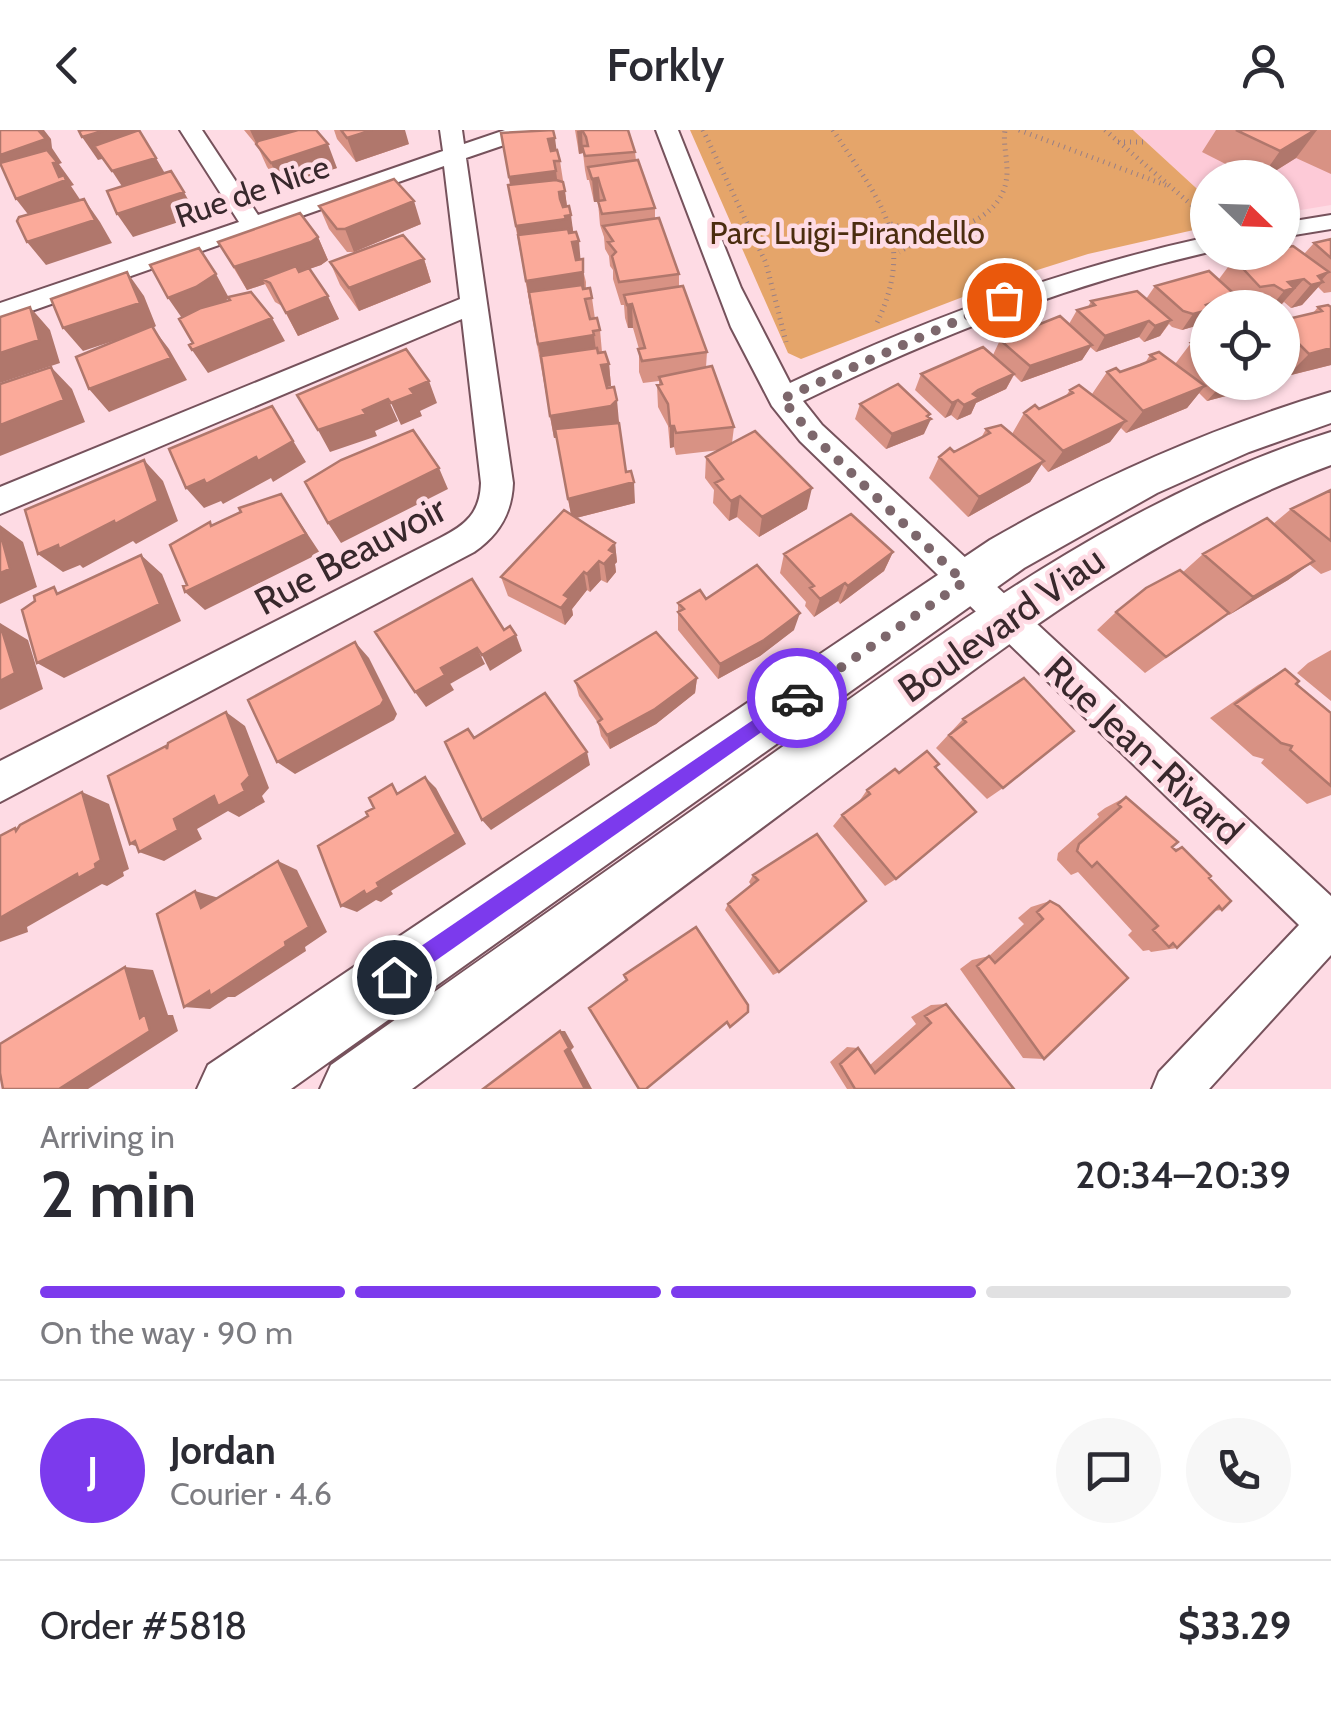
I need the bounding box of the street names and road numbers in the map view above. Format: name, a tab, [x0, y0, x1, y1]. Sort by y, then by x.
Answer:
street label: Rue de Nice	[170, 146, 334, 236]
street label: Rue Beauvoir	[246, 485, 454, 625]
street label: Boulevard Viau	[889, 536, 1113, 712]
street label: Rue Jean-Rivard	[1035, 646, 1253, 854]

